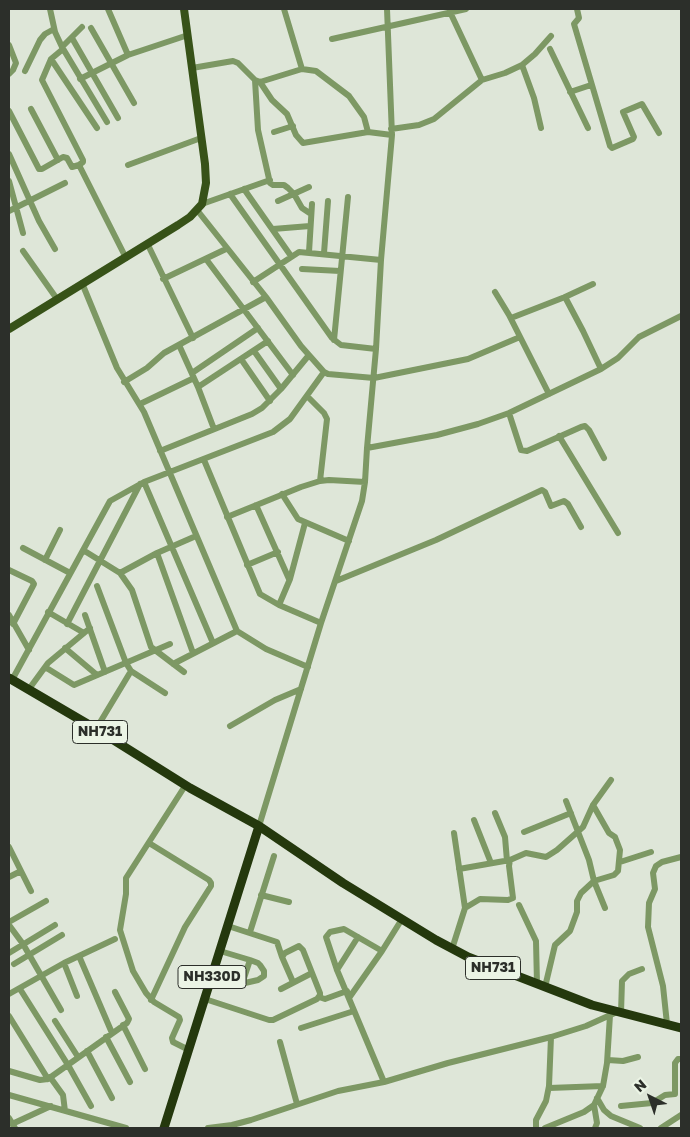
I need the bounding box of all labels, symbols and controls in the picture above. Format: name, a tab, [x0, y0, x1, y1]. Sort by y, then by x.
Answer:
road number: NH731	[72, 720, 128, 744]
road number: NH731	[466, 956, 520, 980]
road number: NH330D	[178, 966, 246, 989]
north arrow	[625, 1072, 675, 1122]
text: N	[630, 1075, 649, 1095]

